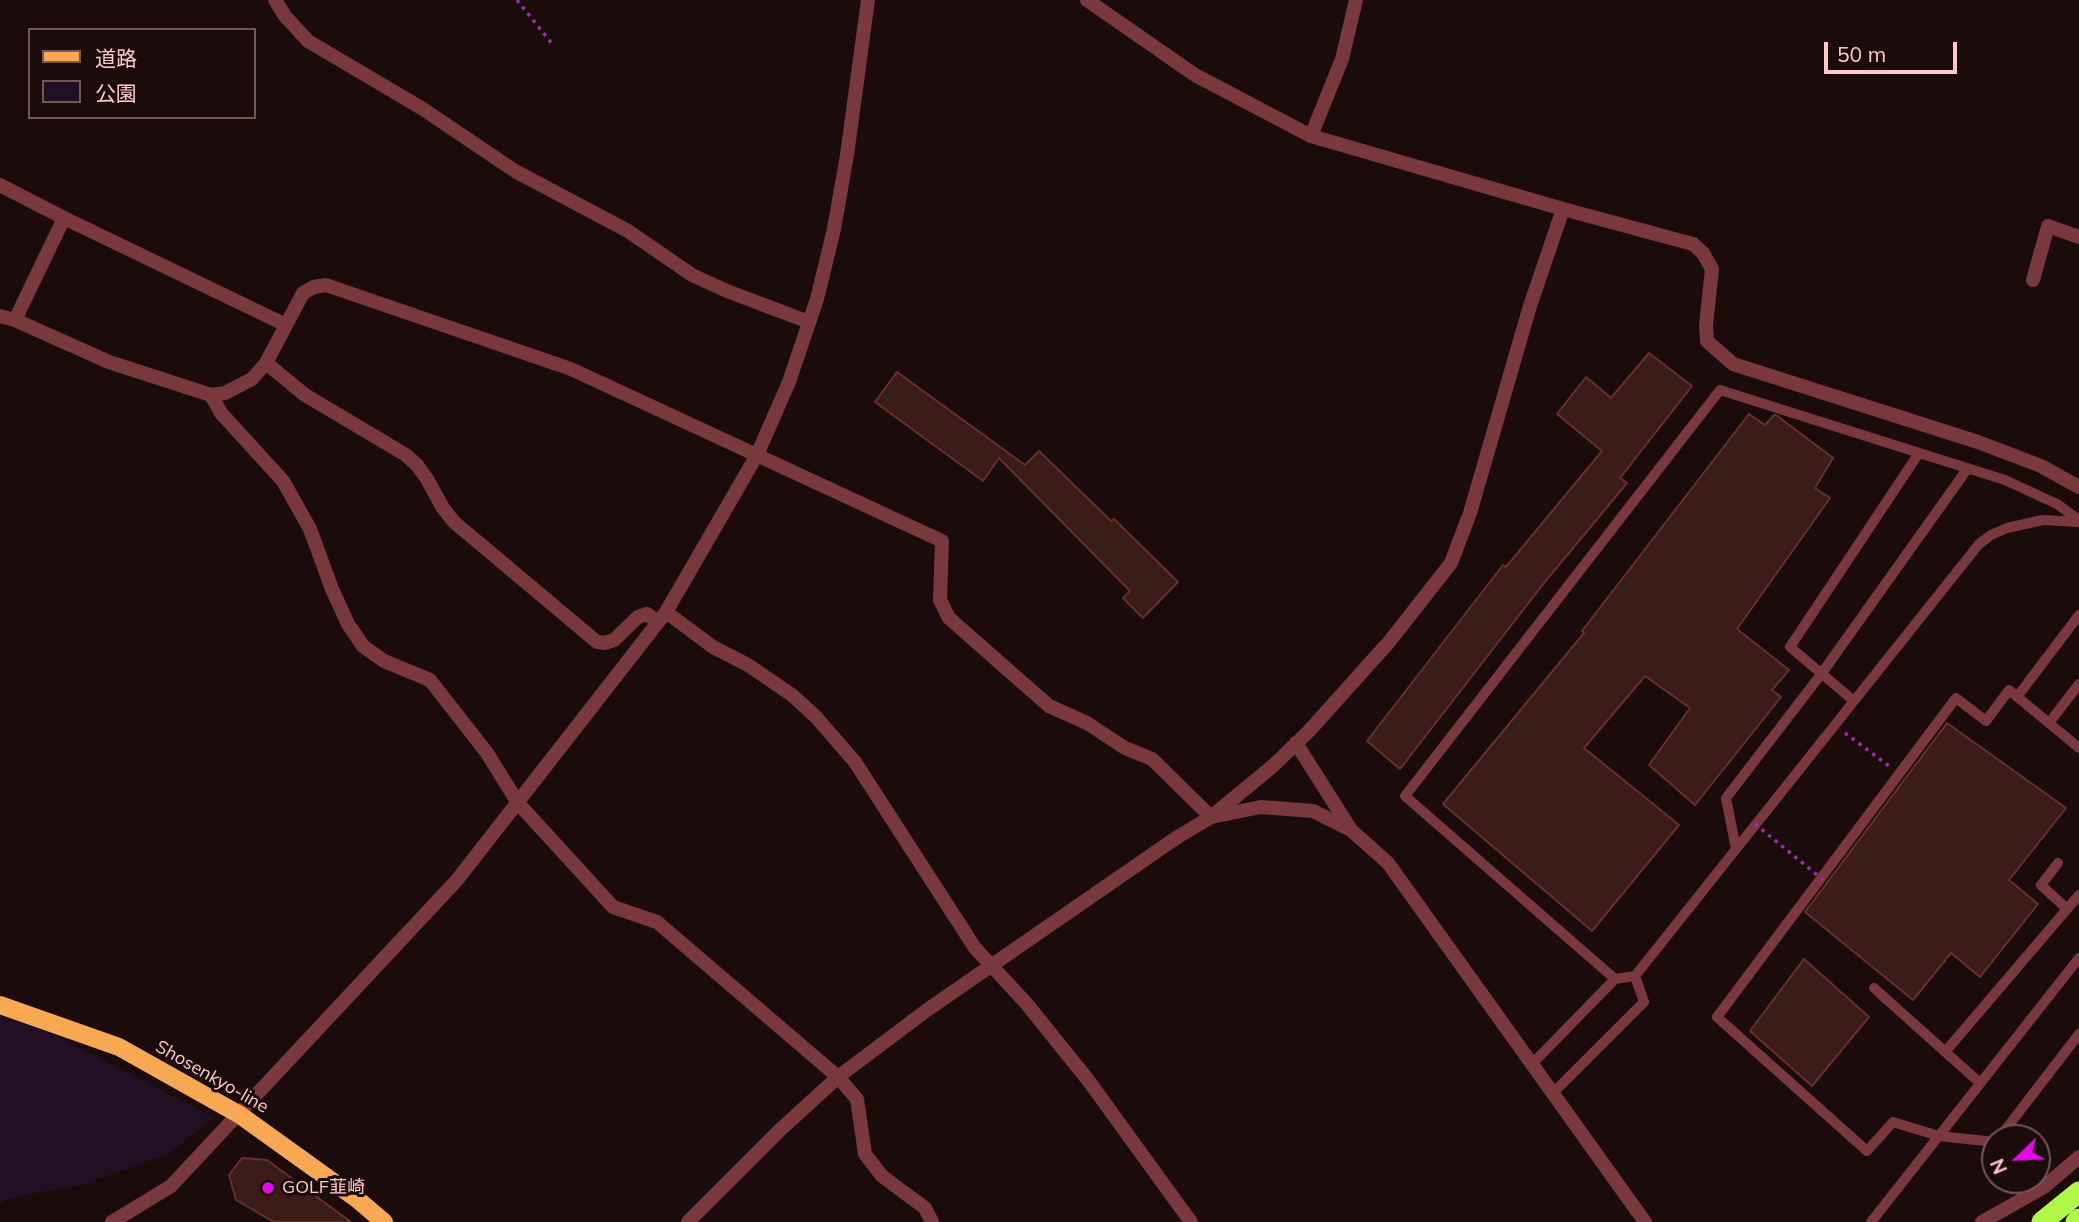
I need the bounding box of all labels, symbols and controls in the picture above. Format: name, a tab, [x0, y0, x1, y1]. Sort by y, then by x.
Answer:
legend	[28, 28, 256, 119]
scale bar	[1827, 28, 1960, 72]
text: 50 m	[1837, 41, 1886, 67]
text: 道路	[95, 45, 137, 71]
text: 公園	[95, 80, 137, 106]
street label: Shosenkyo-line	[152, 1036, 272, 1118]
north arrow	[1981, 1124, 2051, 1194]
text: N	[1985, 1155, 2012, 1178]
place label: GOLF韮崎	[282, 1177, 365, 1199]
marker: GOLF韮崎	[260, 1180, 276, 1196]

